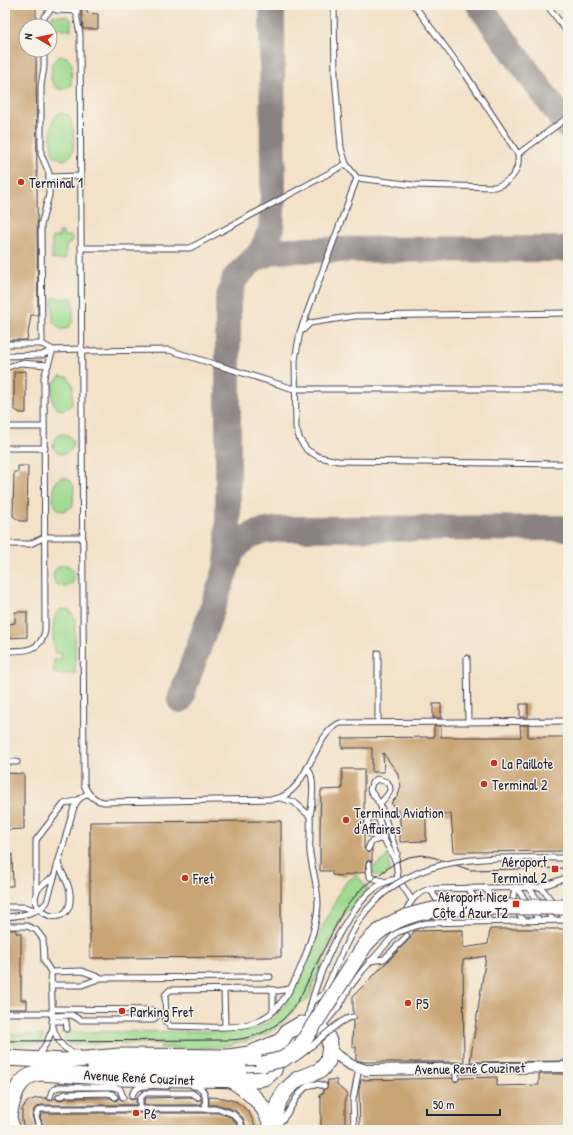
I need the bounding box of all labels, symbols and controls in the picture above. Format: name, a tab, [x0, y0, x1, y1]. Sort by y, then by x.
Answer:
north arrow	[18, 18, 58, 58]
text: N	[21, 32, 36, 40]
place label: Terminal 1	[29, 173, 83, 192]
marker: Terminal 1	[16, 177, 26, 187]
place label: La Paillote	[502, 754, 554, 773]
marker: La Paillote	[489, 758, 499, 768]
place label: Terminal 2	[492, 775, 548, 794]
marker: Terminal 2	[479, 779, 489, 789]
place label: Terminal Aviation d'Affaires	[354, 803, 444, 838]
marker: Terminal Aviation d'Affaires	[341, 815, 351, 825]
place label: Aéroport Terminal 2	[492, 852, 547, 887]
marker: Aéroport Terminal 2	[550, 864, 560, 874]
place label: Fret	[192, 869, 214, 888]
marker: Fret	[180, 873, 190, 883]
place label: Aéroport Nice Côte d’Azur T2	[432, 887, 508, 922]
marker: Aéroport Nice Côte d’Azur T2	[511, 899, 521, 909]
place label: P5	[416, 994, 429, 1013]
marker: P5	[403, 998, 413, 1008]
place label: Parking Fret	[130, 1002, 194, 1022]
marker: Parking Fret	[117, 1006, 127, 1016]
street label: Avenue René Couzinet	[415, 1058, 526, 1078]
street label: Avenue René Couzinet	[83, 1065, 195, 1089]
scale bar	[427, 1091, 500, 1117]
text: 50 m	[433, 1096, 454, 1113]
place label: P6	[144, 1104, 157, 1123]
marker: P6	[131, 1108, 141, 1118]

